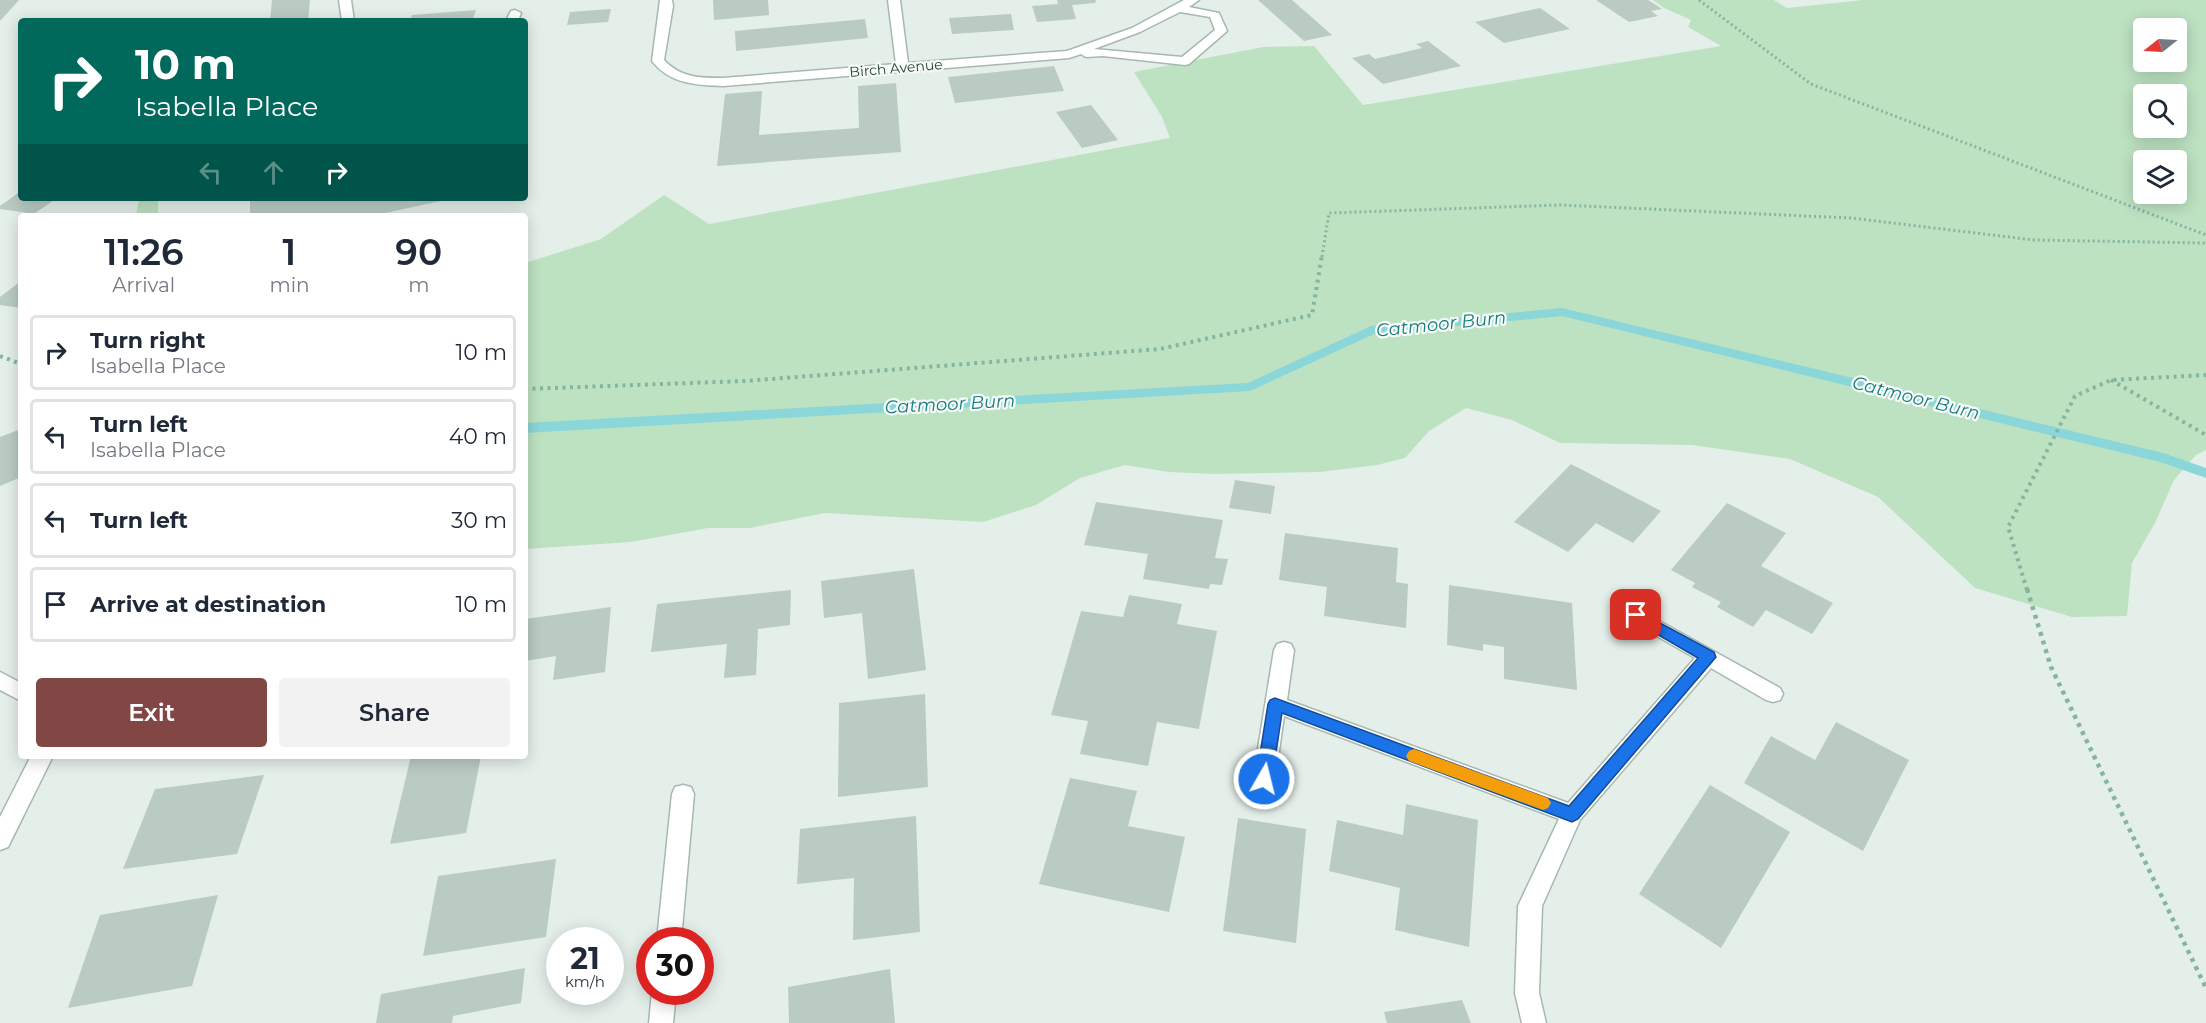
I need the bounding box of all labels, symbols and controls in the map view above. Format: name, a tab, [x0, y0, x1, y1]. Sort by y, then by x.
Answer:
north arrow	[2133, 18, 2187, 72]
map controls	[2133, 18, 2187, 204]
text: 10 m	[135, 38, 236, 90]
icon: right	[36, 42, 114, 120]
street label: Birch Avenue	[849, 55, 943, 81]
button: search	[2133, 84, 2187, 138]
text: Isabella Place	[135, 90, 318, 123]
button: layers	[2133, 150, 2187, 204]
icon: left	[194, 156, 227, 189]
icon: ahead	[257, 156, 290, 189]
icon: right	[320, 156, 353, 189]
text: 11:26	[104, 230, 184, 274]
text: 1	[283, 230, 296, 274]
text: 90	[395, 230, 442, 274]
text: Arrival	[112, 273, 175, 297]
text: min	[269, 273, 310, 297]
text: m	[408, 273, 429, 297]
water label: Catmoor Burn	[1375, 306, 1507, 342]
text: Turn right	[90, 327, 205, 354]
icon: right	[39, 336, 72, 369]
text: 10 m	[455, 339, 507, 366]
text: Isabella Place	[90, 354, 226, 378]
water label: Catmoor Burn	[1850, 372, 1982, 424]
water label: Catmoor Burn	[884, 390, 1016, 418]
text: Turn left	[90, 411, 188, 438]
icon: left	[39, 420, 72, 453]
text: 40 m	[449, 423, 507, 450]
text: Isabella Place	[90, 438, 226, 462]
icon: left	[39, 504, 72, 537]
text: Turn left	[90, 507, 188, 534]
text: 30 m	[451, 507, 507, 534]
icon: arrive	[39, 588, 72, 621]
pin	[1610, 589, 1661, 640]
text: Arrive at destination	[90, 591, 326, 618]
text: 10 m	[455, 591, 507, 618]
icon: arrive	[1619, 598, 1652, 631]
button: Exit	[36, 678, 267, 747]
button: Share	[279, 678, 510, 747]
position arrow	[1232, 747, 1296, 811]
speed limit sign: 30	[636, 927, 714, 1005]
text: 21	[570, 940, 600, 977]
text: km/h	[565, 972, 605, 991]

